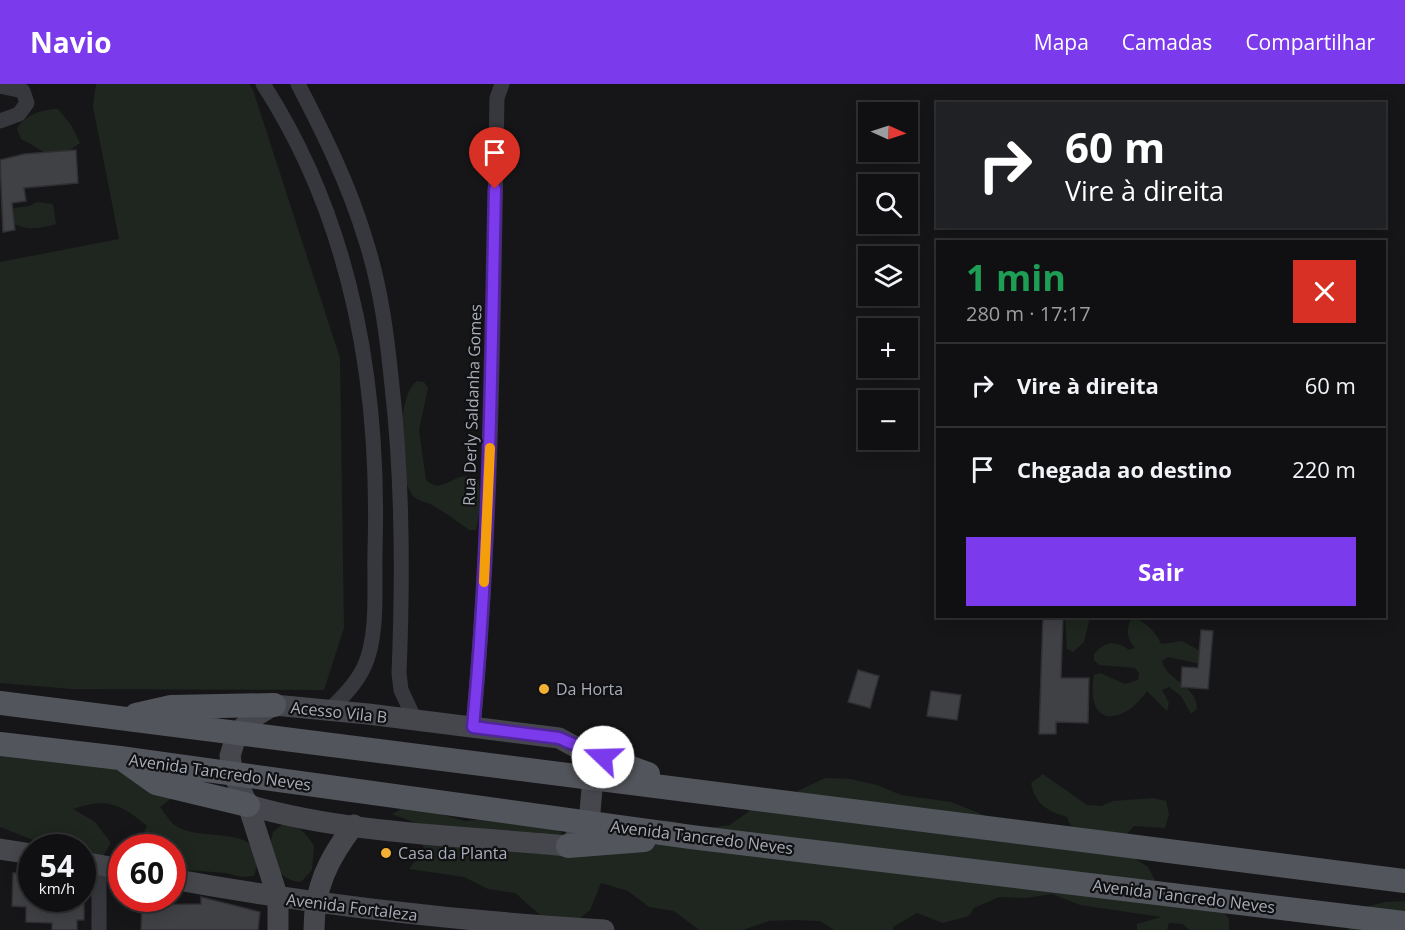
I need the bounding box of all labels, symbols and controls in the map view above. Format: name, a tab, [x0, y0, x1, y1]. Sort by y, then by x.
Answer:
text: Navio	[30, 23, 111, 61]
text: Mapa	[1034, 28, 1089, 56]
text: Camadas	[1122, 28, 1212, 56]
text: Compartilhar	[1245, 28, 1375, 56]
north arrow	[858, 102, 918, 162]
map controls	[858, 102, 918, 450]
text: 60 m	[1065, 118, 1165, 175]
icon: right	[966, 126, 1044, 204]
pin	[469, 127, 520, 189]
icon: arrive	[478, 136, 511, 169]
text: Vire à direita	[1065, 172, 1224, 209]
button: search	[858, 174, 918, 234]
button: layers	[858, 246, 918, 306]
text: 1 min	[966, 253, 1066, 302]
button: close	[1293, 260, 1356, 323]
text: 280 m · 17:17	[966, 300, 1091, 327]
street label: Rua Derly Saldanha Gomes	[457, 304, 487, 506]
button: +	[858, 318, 918, 378]
icon: right	[966, 369, 999, 402]
text: Vire à direita	[1017, 370, 1159, 400]
text: 60 m	[1305, 370, 1356, 400]
button: −	[858, 390, 918, 450]
icon: arrive	[966, 453, 999, 486]
text: Chegada ao destino	[1017, 454, 1232, 484]
text: 220 m	[1292, 454, 1356, 484]
button: Sair	[966, 537, 1356, 606]
place label: Da Horta	[556, 678, 623, 700]
marker: Da Horta	[537, 682, 551, 696]
street label: Acesso Vila B	[290, 696, 388, 728]
position arrow	[571, 725, 635, 789]
street label: Avenida Tancredo Neves	[128, 748, 312, 796]
street label: Avenida Tancredo Neves	[610, 815, 794, 859]
speed limit sign: 60	[108, 834, 186, 912]
place label: Casa da Planta	[398, 842, 507, 864]
text: 54	[40, 845, 74, 886]
marker: Casa da Planta	[379, 846, 393, 860]
street label: Avenida Tancredo Neves	[1092, 874, 1276, 918]
text: km/h	[39, 878, 75, 898]
street label: Avenida Fortaleza	[285, 888, 419, 926]

